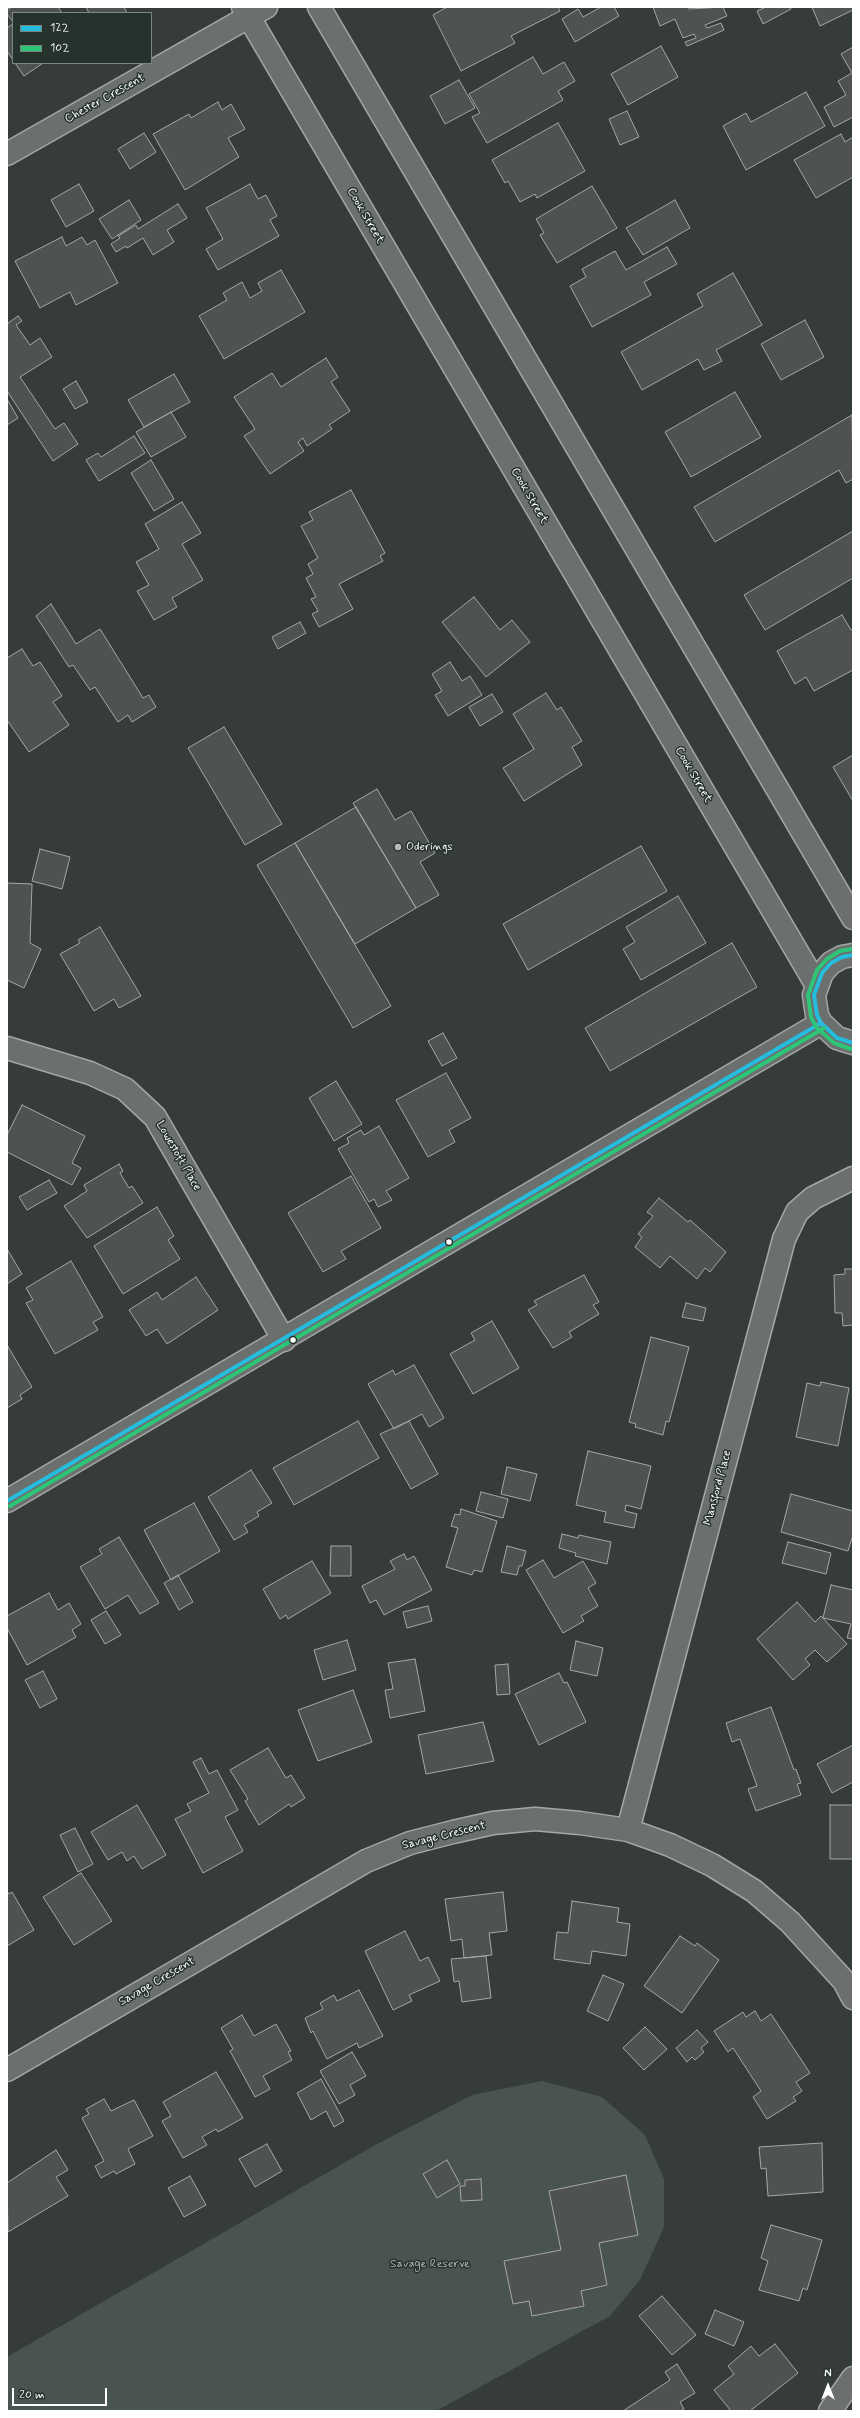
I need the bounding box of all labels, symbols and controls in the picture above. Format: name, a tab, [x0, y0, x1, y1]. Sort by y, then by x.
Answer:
legend	[12, 12, 152, 64]
text: 122	[50, 20, 69, 36]
text: 102	[50, 40, 69, 56]
street label: Chester Crescent	[63, 71, 147, 127]
street label: Cook Street	[343, 185, 387, 247]
street label: Cook Street	[507, 465, 551, 527]
street label: Cook Street	[671, 744, 715, 806]
place label: Oderings	[406, 840, 453, 854]
marker: Oderings	[393, 842, 403, 852]
street label: Lowestoft Place	[152, 1119, 204, 1193]
unlabelled marker	[444, 1237, 454, 1247]
unlabelled marker	[288, 1335, 298, 1345]
street label: Mansford Place	[701, 1449, 735, 1527]
street label: Savage Crescent	[401, 1819, 487, 1853]
street label: Savage Crescent	[116, 1954, 198, 2010]
park label: Savage Reserve	[390, 2257, 470, 2271]
north arrow	[808, 2366, 848, 2406]
text: N	[824, 2367, 832, 2381]
scale bar	[14, 2380, 109, 2406]
text: 20 m	[19, 2387, 45, 2403]

